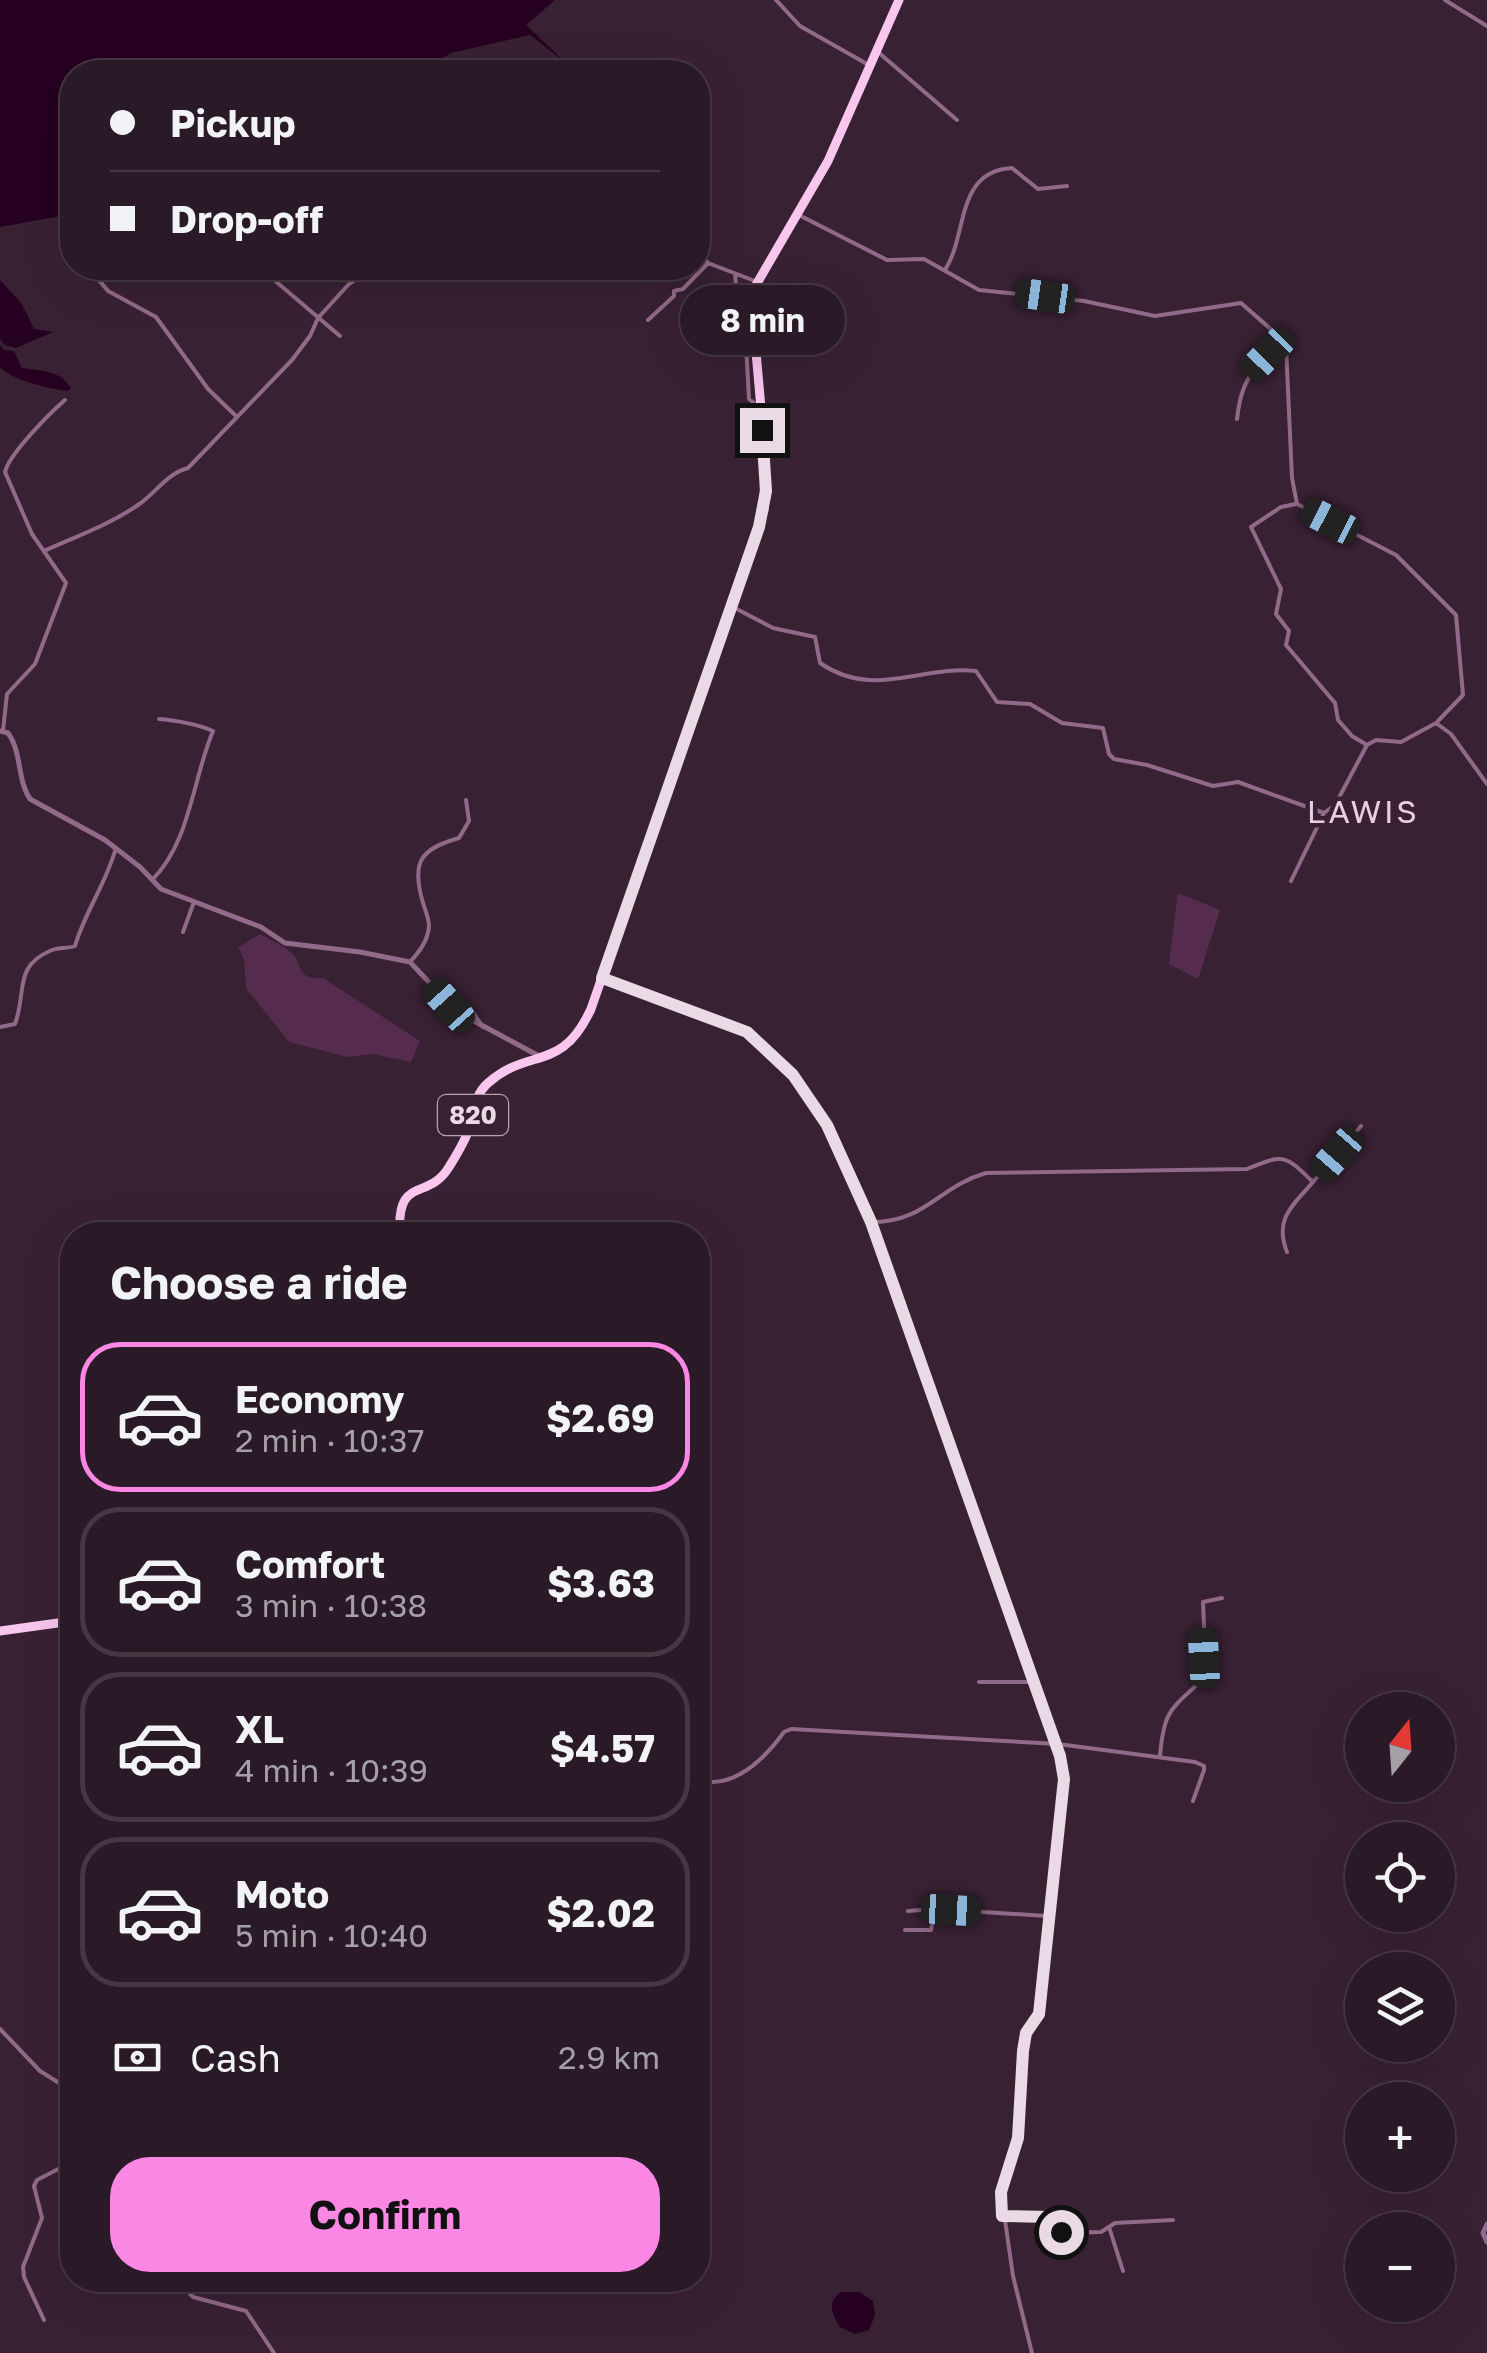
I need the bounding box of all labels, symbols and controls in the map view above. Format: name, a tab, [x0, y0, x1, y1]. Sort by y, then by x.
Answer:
text: Pickup	[170, 100, 296, 145]
text: Drop-off	[170, 196, 323, 241]
car	[1013, 277, 1077, 315]
callout: 8 min	[680, 285, 844, 355]
text: 8 min	[720, 301, 805, 339]
car	[1236, 322, 1300, 386]
route end	[740, 408, 785, 453]
car	[1296, 494, 1364, 548]
district label: LAWIS	[1307, 792, 1419, 830]
car	[418, 973, 480, 1037]
road number: 820	[438, 1095, 508, 1135]
car	[1306, 1122, 1368, 1186]
text: Choose a ride	[110, 1255, 408, 1309]
icon: car	[115, 1372, 205, 1462]
text: Economy	[235, 1376, 404, 1421]
text: $2.69	[546, 1395, 655, 1440]
text: 2 min · 10:37	[235, 1421, 424, 1459]
icon: car	[115, 1537, 205, 1627]
text: Comfort	[235, 1541, 385, 1586]
text: $3.63	[547, 1560, 655, 1605]
text: 3 min · 10:38	[235, 1586, 427, 1624]
car	[1187, 1627, 1221, 1689]
north arrow	[1345, 1692, 1455, 1802]
map controls	[1345, 1692, 1455, 2322]
icon: car	[115, 1702, 205, 1792]
text: XL	[235, 1706, 284, 1751]
text: $4.57	[550, 1725, 655, 1770]
text: 4 min · 10:39	[235, 1751, 428, 1789]
button: locate	[1345, 1822, 1455, 1932]
icon: car	[115, 1867, 205, 1957]
text: Moto	[235, 1871, 329, 1916]
text: $2.02	[546, 1890, 655, 1935]
car	[920, 1893, 982, 1927]
text: 5 min · 10:40	[235, 1916, 428, 1954]
button: layers	[1345, 1952, 1455, 2062]
icon: cash	[110, 2030, 165, 2085]
text: Cash	[190, 2035, 281, 2080]
text: 2.9 km	[558, 2038, 660, 2076]
button: +	[1345, 2082, 1455, 2192]
button: Confirm	[110, 2157, 660, 2272]
route start	[1039, 2210, 1084, 2255]
button: −	[1345, 2212, 1455, 2322]

